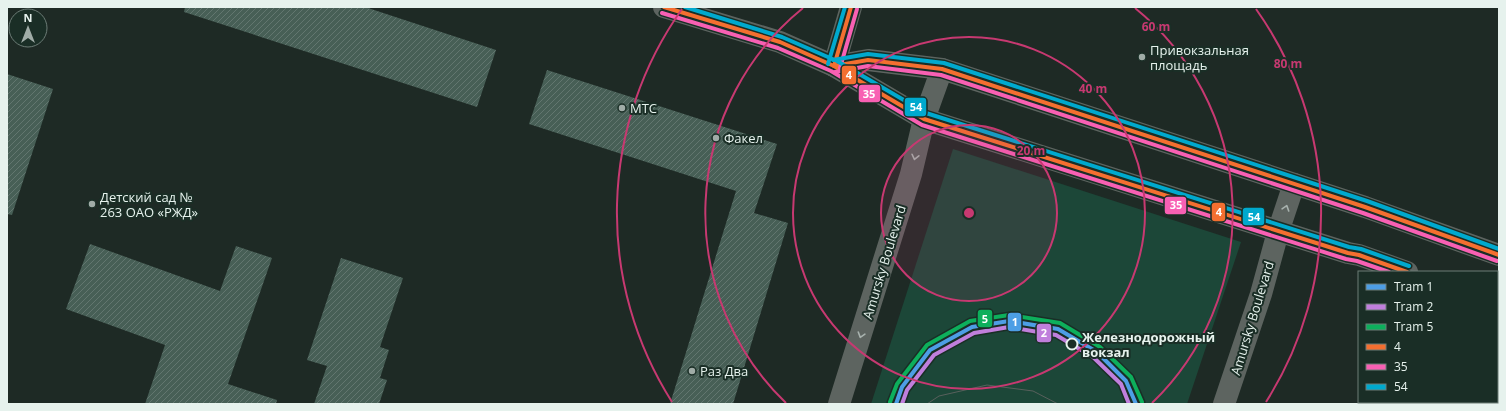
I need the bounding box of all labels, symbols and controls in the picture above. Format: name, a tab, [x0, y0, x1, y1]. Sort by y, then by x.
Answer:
north arrow	[8, 8, 48, 48]
text: N	[24, 10, 32, 25]
text: 60 m	[1142, 18, 1170, 35]
place label: Привокзальная площадь	[1150, 41, 1249, 74]
marker: Привокзальная площадь	[1137, 52, 1147, 62]
text: 80 m	[1274, 55, 1302, 72]
line badge: 4	[841, 65, 857, 85]
text: 4	[846, 67, 853, 82]
text: 40 m	[1079, 80, 1107, 97]
line badge: 35	[858, 84, 881, 103]
text: 35	[863, 86, 875, 101]
line badge: 54	[904, 97, 927, 117]
place label: МТС	[630, 99, 657, 117]
text: 54	[910, 99, 923, 114]
marker: МТС	[617, 103, 627, 113]
place label: Факел	[724, 129, 763, 147]
marker: Факел	[711, 133, 721, 143]
text: 20 m	[1017, 142, 1045, 159]
one-way arrow	[911, 153, 920, 160]
place label: Детский сад № 263 ОАО «РЖД»	[100, 188, 198, 221]
line badge: 35	[1164, 196, 1187, 215]
text: 35	[1170, 197, 1182, 212]
marker: Детский сад № 263 ОАО «РЖД»	[87, 199, 97, 209]
line badge: 4	[1211, 202, 1226, 222]
street label: Amursky Boulevard	[858, 203, 910, 321]
text: 4	[1216, 204, 1223, 219]
one-way arrow	[1281, 204, 1290, 211]
centre of rings	[962, 206, 976, 220]
line badge: 54	[1242, 207, 1265, 226]
text: 54	[1248, 209, 1261, 224]
street label: Amursky Boulevard	[1226, 259, 1278, 377]
legend	[1358, 271, 1498, 403]
text: Tram 1	[1394, 278, 1433, 295]
text: Tram 2	[1394, 298, 1433, 315]
line badge: 5	[977, 309, 993, 328]
text: 5	[982, 311, 988, 326]
line badge: 1	[1007, 312, 1022, 332]
text: 1	[1012, 314, 1018, 329]
text: Tram 5	[1394, 318, 1433, 335]
line badge: 2	[1036, 323, 1052, 343]
text: 2	[1041, 325, 1047, 340]
place label: Железнодорожный вокзал	[1082, 328, 1215, 361]
one-way arrow	[857, 331, 866, 338]
marker: Железнодорожный вокзал	[1065, 337, 1079, 351]
text: 4	[1394, 338, 1401, 355]
text: 35	[1394, 358, 1408, 375]
place label: Раз Два	[700, 362, 748, 380]
marker: Раз Два	[687, 366, 697, 376]
text: 54	[1394, 378, 1408, 395]

